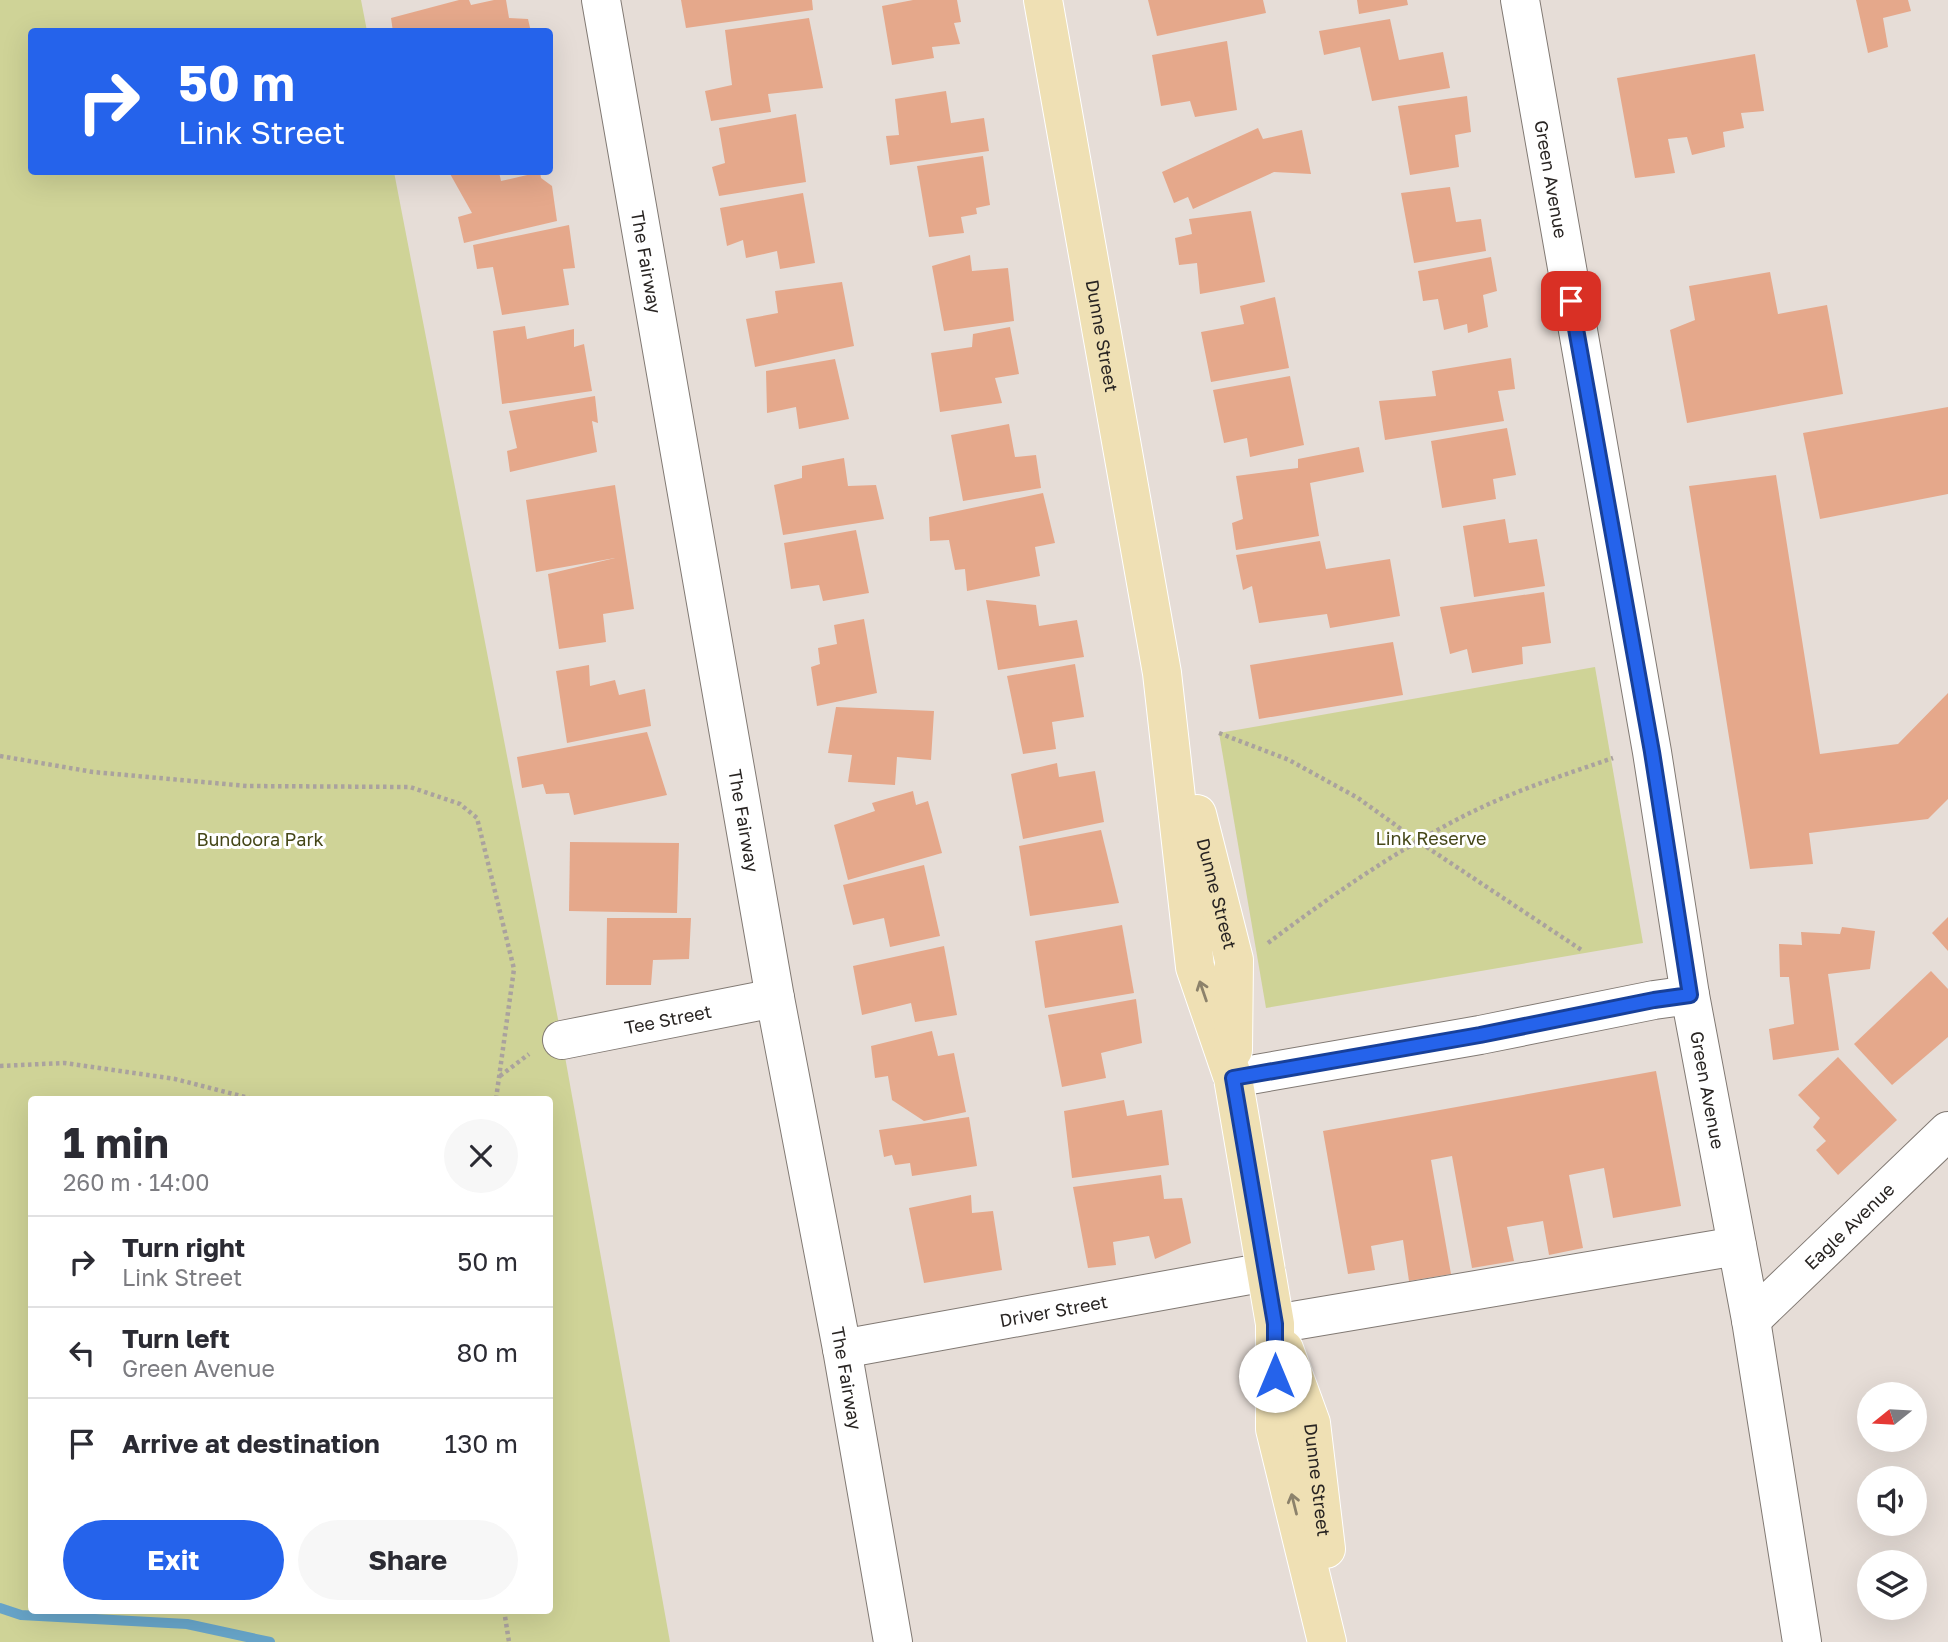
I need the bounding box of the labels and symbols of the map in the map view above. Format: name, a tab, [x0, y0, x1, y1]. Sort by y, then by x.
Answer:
street label: Green Avenue	[1530, 118, 1573, 240]
street label: The Fairway	[627, 209, 666, 315]
pin	[1541, 271, 1601, 331]
street label: Dunne Street	[1082, 278, 1123, 394]
street label: The Fairway	[724, 767, 764, 874]
park label: Link Reserve	[1375, 827, 1487, 849]
park label: Bundoora Park	[196, 828, 324, 850]
street label: Dunne Street	[1192, 836, 1242, 951]
one-way arrow	[1196, 980, 1208, 1002]
street label: Tee Street	[623, 1000, 713, 1038]
street label: Green Avenue	[1686, 1029, 1730, 1151]
street label: Eagle Avenue	[1800, 1178, 1899, 1274]
street label: Driver Street	[998, 1290, 1109, 1331]
street label: The Fairway	[827, 1325, 867, 1431]
position arrow	[1238, 1339, 1312, 1413]
north arrow	[1857, 1382, 1927, 1452]
street label: Dunne Street	[1300, 1422, 1335, 1538]
one-way arrow	[1286, 1493, 1300, 1516]

